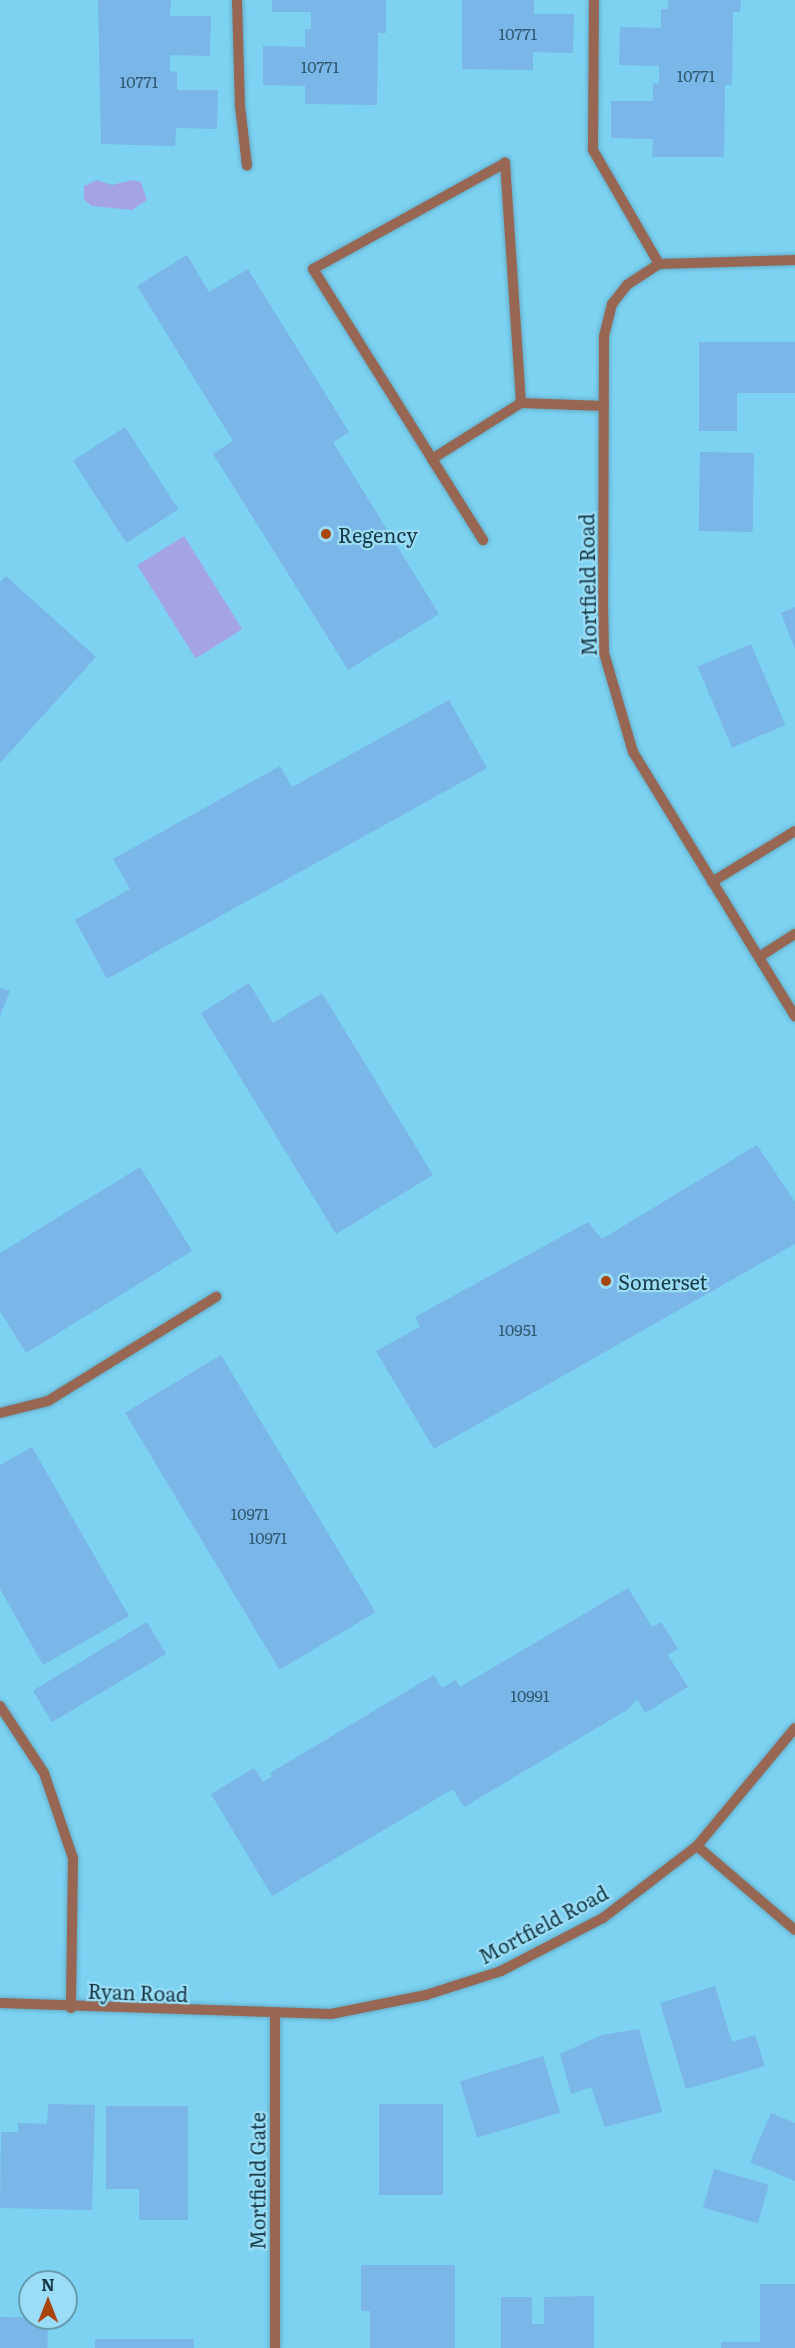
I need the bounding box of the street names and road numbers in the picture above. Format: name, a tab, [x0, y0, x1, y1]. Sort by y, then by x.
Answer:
street label: Mortfield Road	[574, 513, 600, 657]
street label: Mortfield Road	[474, 1880, 612, 1968]
street label: Ryan Road	[87, 1978, 189, 2006]
street label: Mortfield Gate	[245, 2112, 269, 2250]

